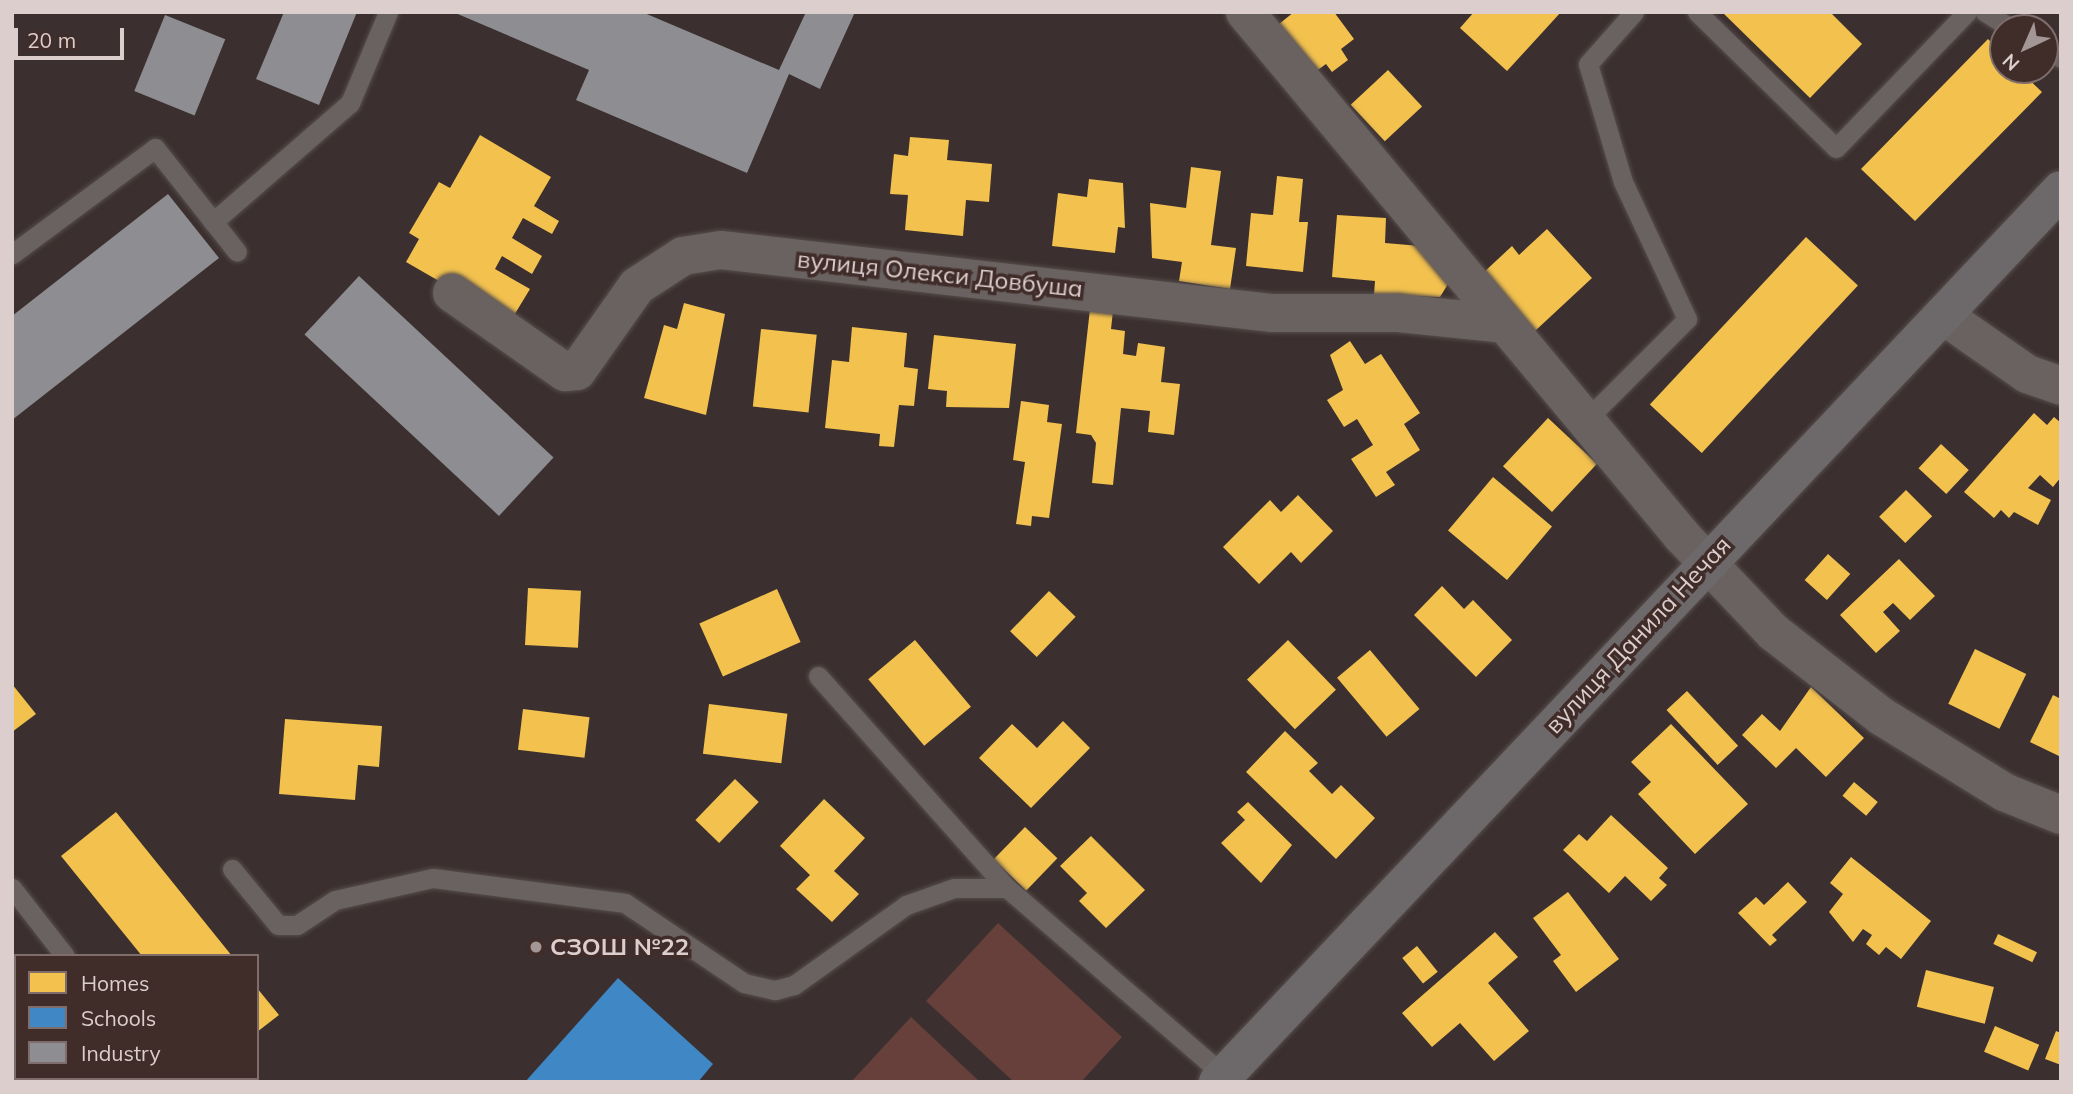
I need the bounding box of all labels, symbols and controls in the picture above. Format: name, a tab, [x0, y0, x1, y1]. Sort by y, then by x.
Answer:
scale bar	[18, 14, 128, 58]
north arrow	[1989, 14, 2059, 84]
text: 20 m	[27, 27, 76, 53]
text: N	[1997, 49, 2024, 76]
street label: вулиця Олекси Довбуша	[796, 245, 1084, 303]
street label: вулиця Данила Нечая	[1539, 531, 1737, 739]
place label: СЗОШ №22	[550, 933, 689, 961]
marker: СЗОШ №22	[528, 939, 544, 955]
legend	[14, 954, 259, 1080]
text: Homes	[81, 970, 149, 996]
text: Schools	[81, 1005, 156, 1031]
text: Industry	[81, 1040, 161, 1066]

